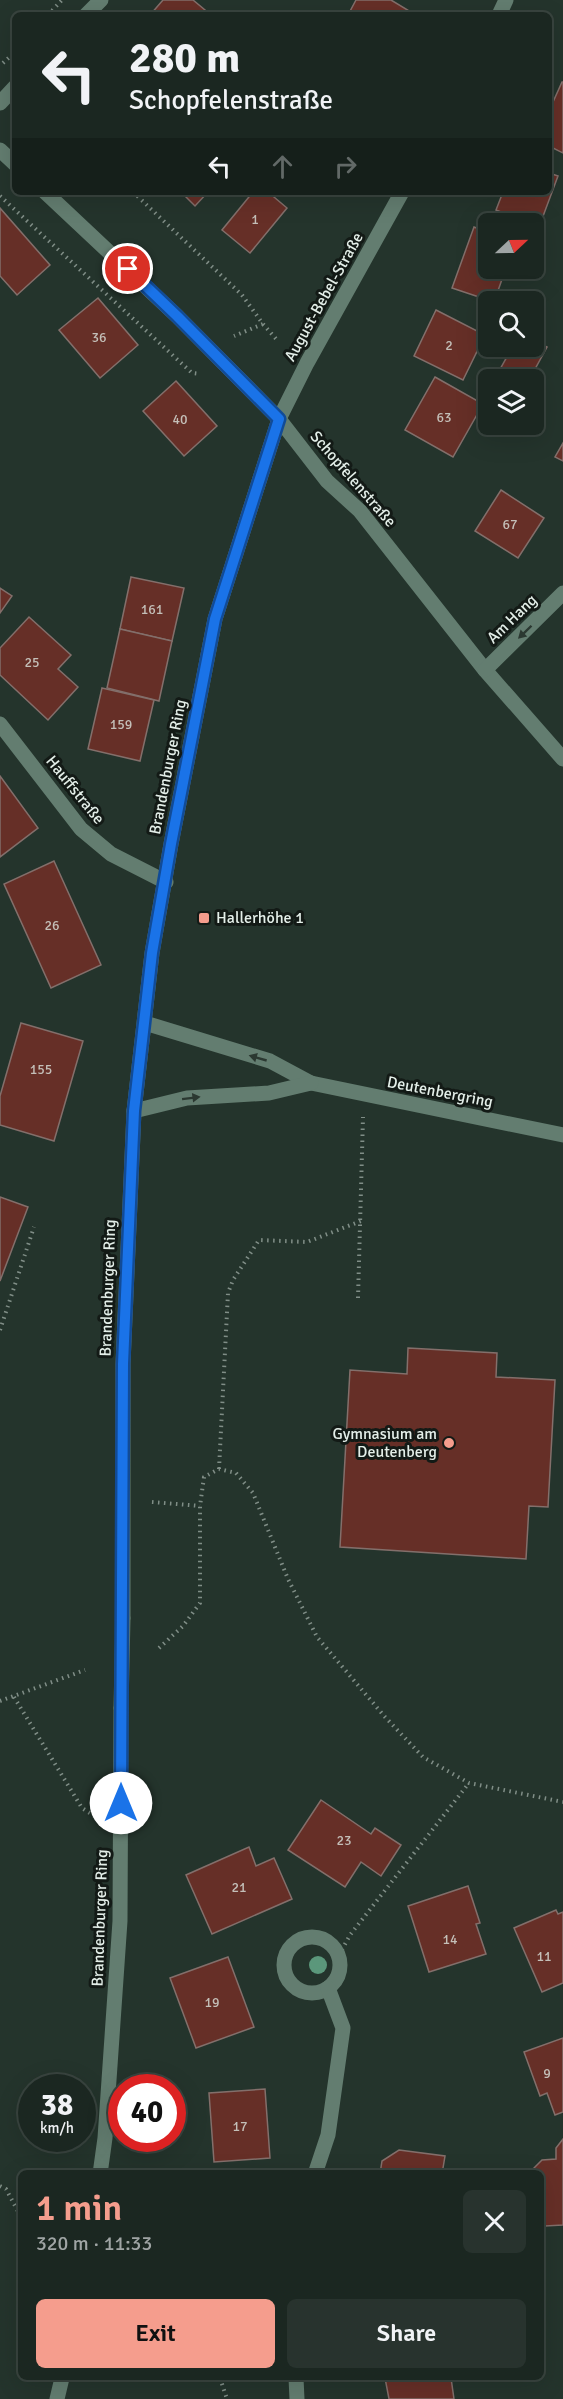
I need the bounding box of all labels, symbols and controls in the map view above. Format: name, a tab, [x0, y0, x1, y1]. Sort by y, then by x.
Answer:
text: 280 m	[129, 33, 240, 84]
icon: left	[30, 36, 108, 114]
text: Schopfelenstraße	[129, 84, 333, 117]
icon: left	[203, 150, 236, 183]
icon: ahead	[266, 150, 299, 183]
icon: right	[329, 150, 362, 183]
house number: 1	[251, 211, 259, 228]
north arrow	[478, 213, 544, 279]
map controls	[478, 213, 544, 435]
street label: August-Bebel-Straße	[280, 229, 368, 365]
pin	[102, 243, 153, 294]
icon: arrive	[111, 252, 144, 285]
button: search	[478, 291, 544, 357]
house number: 36	[91, 329, 107, 346]
house number: 2	[445, 337, 453, 354]
button: layers	[478, 369, 544, 435]
house number: 63	[436, 409, 452, 426]
house number: 40	[172, 411, 188, 428]
street label: Schopfelenstraße	[306, 427, 400, 531]
house number: 67	[502, 516, 518, 533]
street label: Am Hang	[483, 590, 541, 648]
house number: 161	[141, 601, 163, 618]
one-way arrow	[517, 625, 532, 639]
house number: 25	[24, 654, 40, 671]
street label: Brandenburger Ring	[145, 698, 191, 836]
house number: 159	[110, 716, 132, 733]
street label: Hauffstraße	[41, 752, 109, 828]
place label: Hallerhöhe 1	[216, 908, 304, 928]
marker: Hallerhöhe 1	[197, 911, 211, 925]
house number: 26	[44, 917, 60, 934]
one-way arrow	[249, 1053, 267, 1062]
house number: 155	[30, 1061, 52, 1078]
street label: Deutenbergring	[385, 1072, 495, 1112]
one-way arrow	[181, 1093, 200, 1103]
street label: Brandenburger Ring	[96, 1219, 120, 1357]
place label: Gymnasium am Deutenberg	[332, 1424, 437, 1462]
marker: Gymnasium am Deutenberg	[442, 1436, 456, 1450]
position arrow	[89, 1771, 153, 1835]
house number: 23	[336, 1832, 352, 1849]
street label: Brandenburger Ring	[88, 1849, 112, 1987]
house number: 21	[231, 1879, 247, 1896]
house number: 14	[442, 1931, 458, 1948]
house number: 11	[536, 1948, 552, 1965]
house number: 19	[204, 1994, 220, 2011]
house number: 9	[543, 2065, 551, 2082]
speed limit sign: 40	[108, 2074, 186, 2152]
text: 38	[41, 2087, 73, 2124]
house number: 17	[232, 2118, 248, 2135]
text: km/h	[40, 2119, 74, 2137]
text: 1 min	[36, 2186, 122, 2231]
button: close	[463, 2190, 526, 2253]
text: 320 m · 11:33	[36, 2231, 152, 2256]
button: Exit	[36, 2299, 275, 2368]
button: Share	[287, 2299, 526, 2368]

